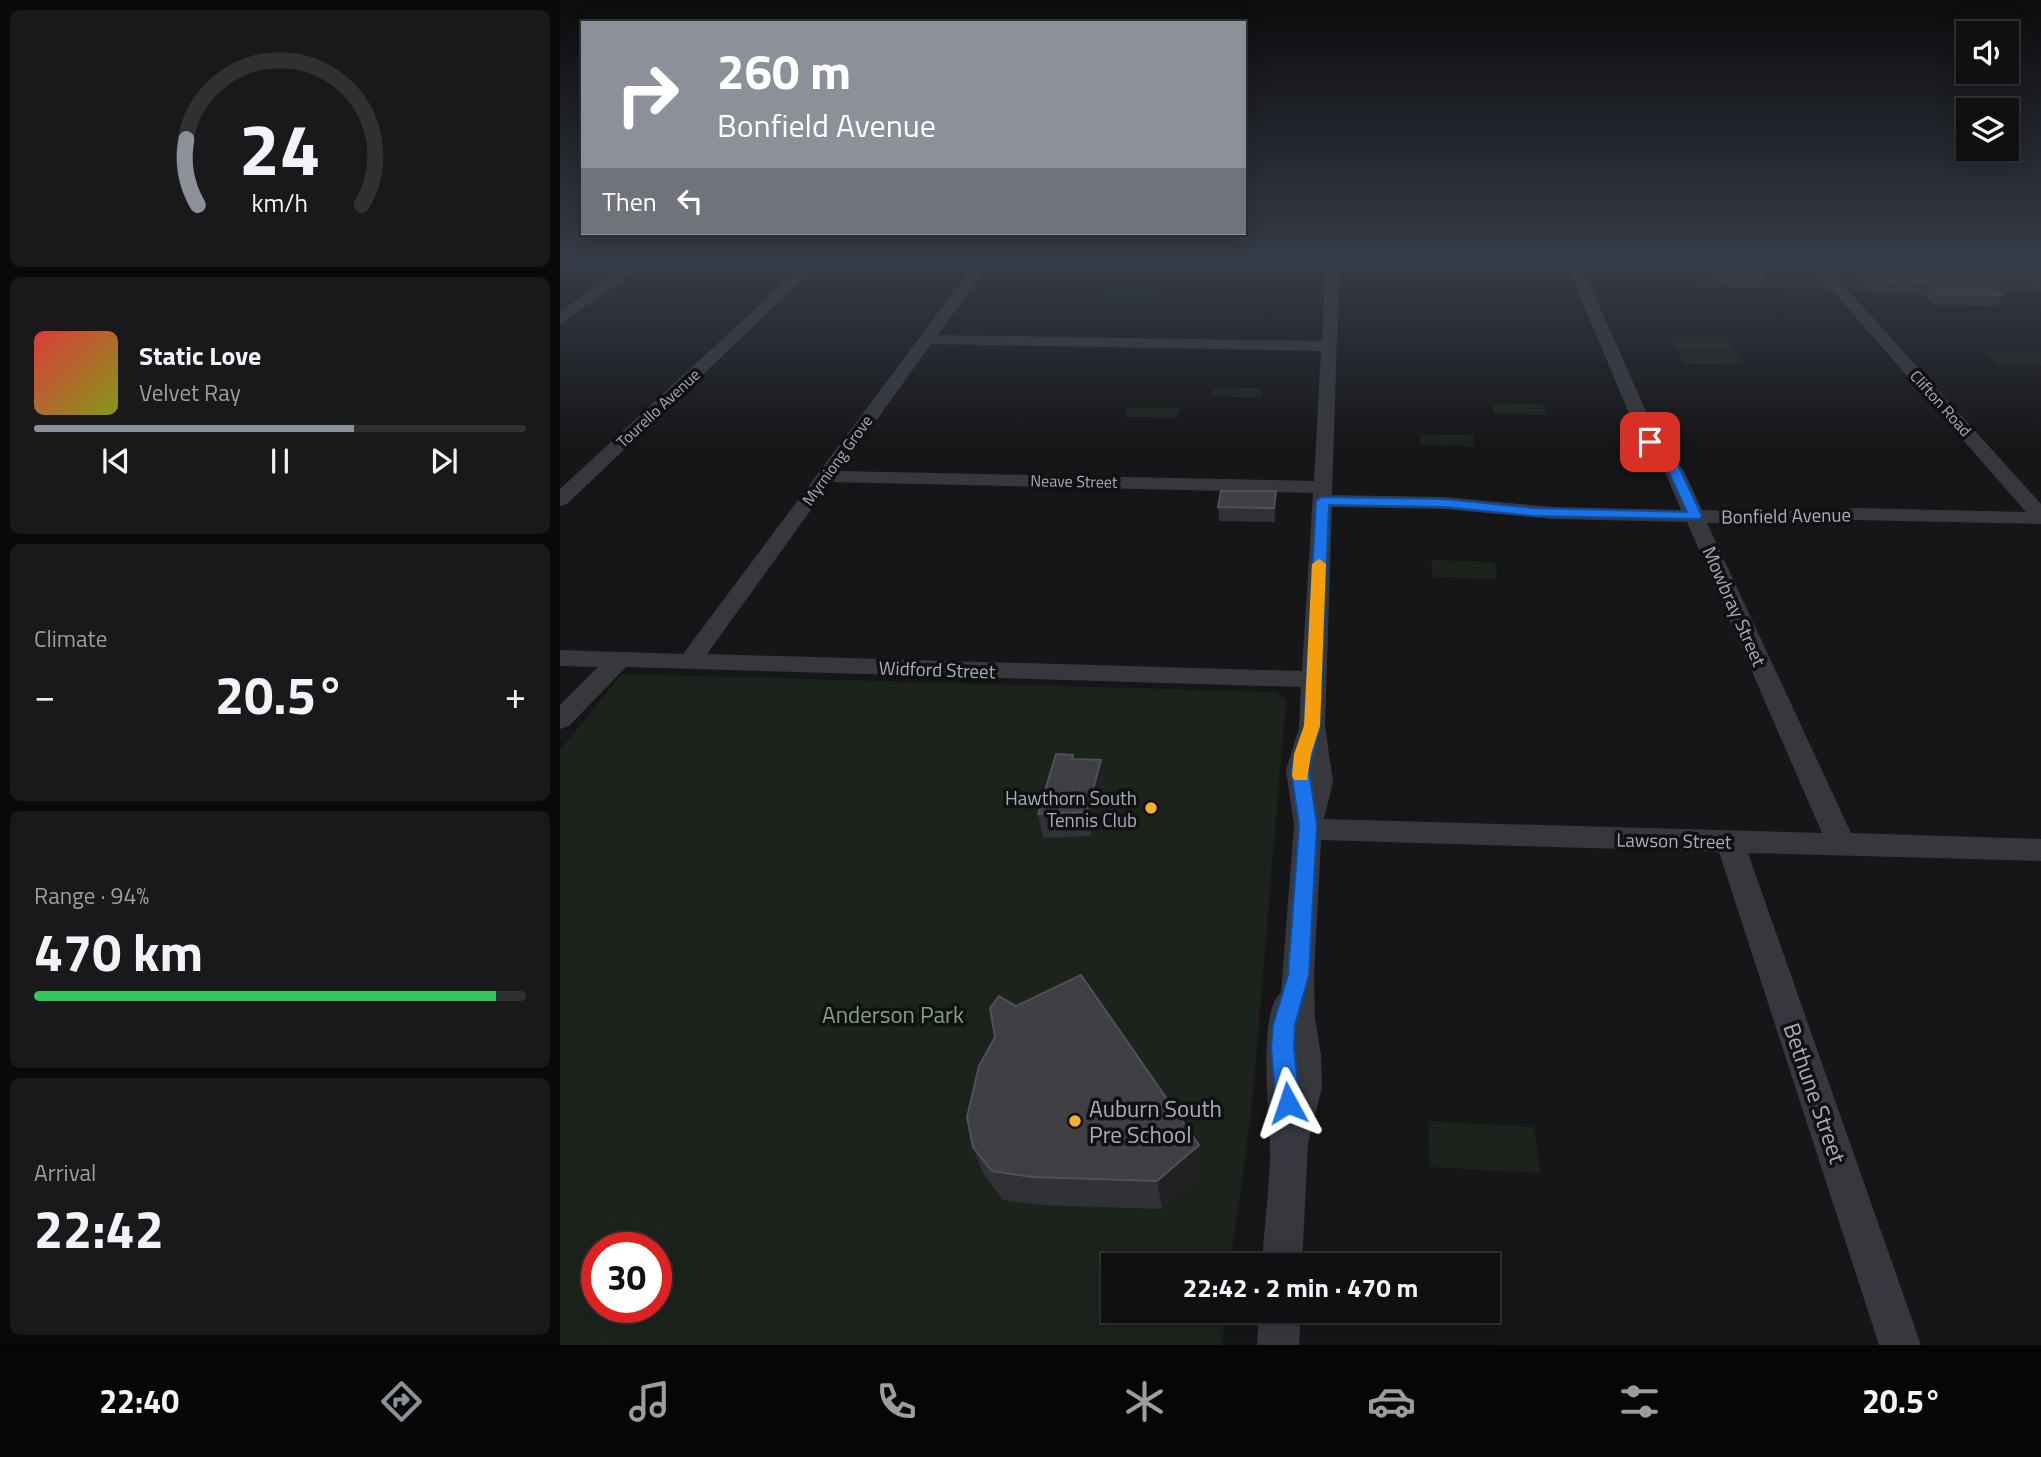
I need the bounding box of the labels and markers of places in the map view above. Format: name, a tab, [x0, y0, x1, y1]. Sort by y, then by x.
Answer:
pin	[1620, 412, 1680, 472]
place label: Hawthorn South Tennis Club	[1005, 783, 1137, 834]
marker: Hawthorn South Tennis Club	[1143, 800, 1159, 816]
place label: Auburn South Pre School	[1089, 1091, 1222, 1152]
marker: Auburn South Pre School	[1067, 1113, 1083, 1129]

